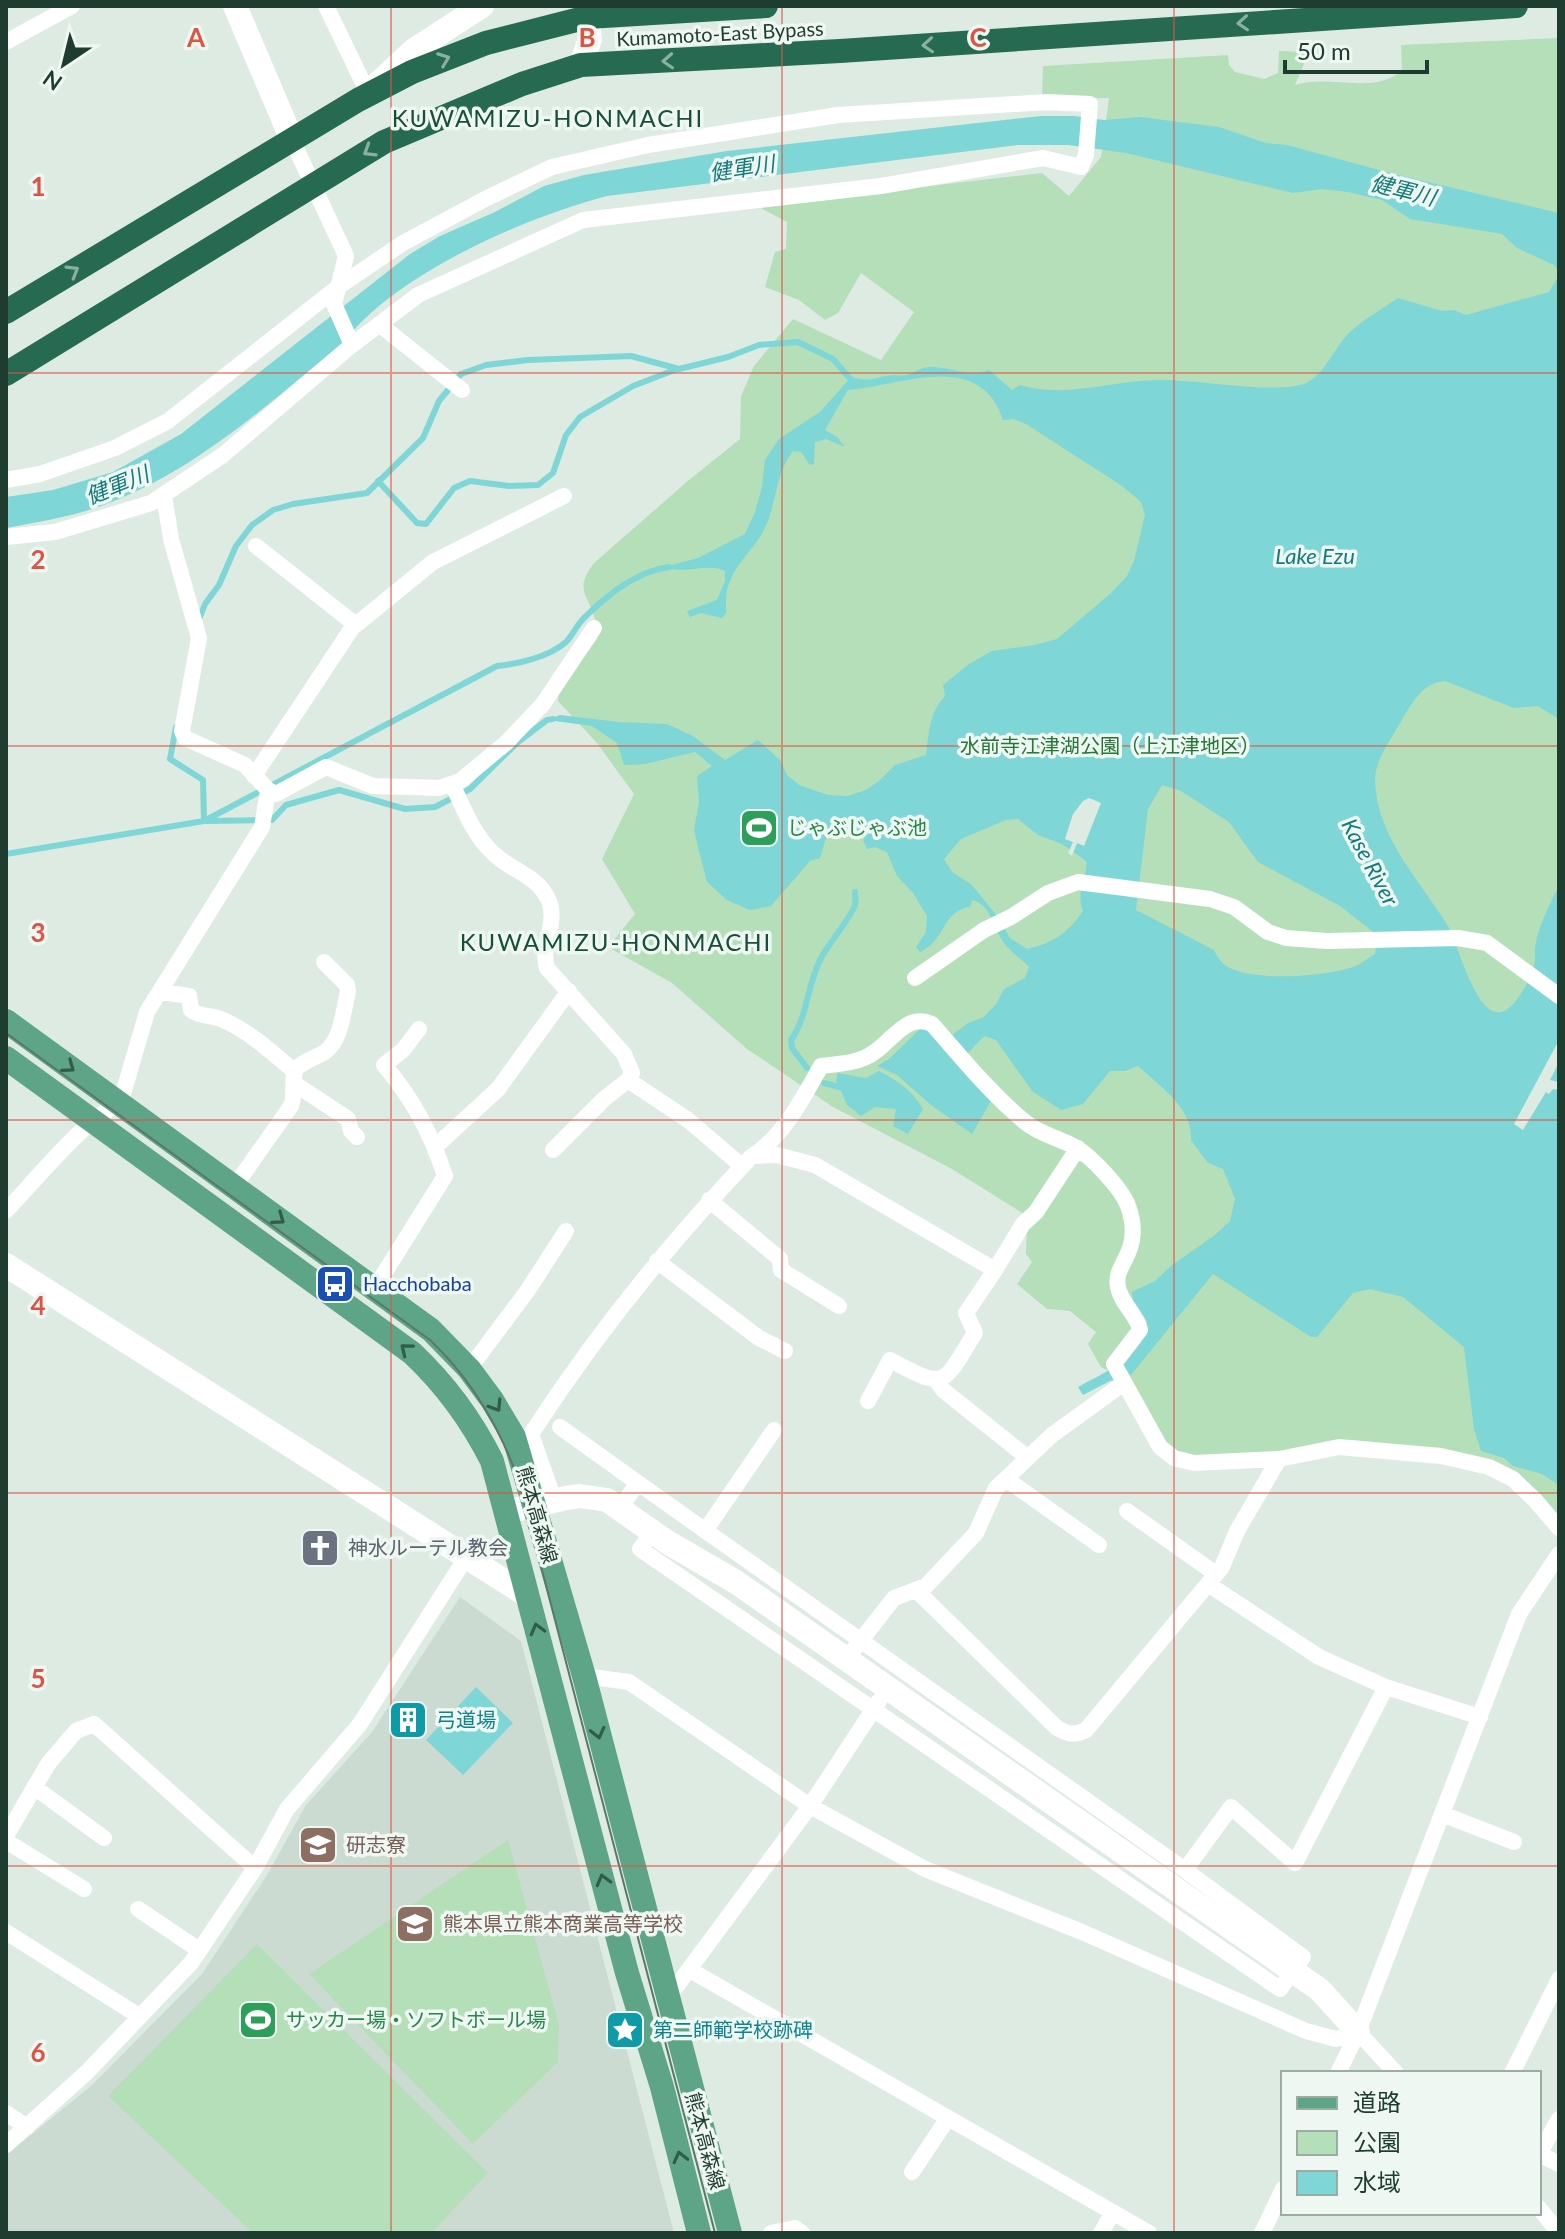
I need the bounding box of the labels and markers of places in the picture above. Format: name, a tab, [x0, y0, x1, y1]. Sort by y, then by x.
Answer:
sports icon: じゃぶじゃぶ池	[738, 807, 780, 849]
place label: じゃぶじゃぶ池	[787, 815, 927, 839]
bus stop icon: Hacchobaba	[314, 1263, 356, 1305]
place label: Hacchobaba	[363, 1271, 472, 1295]
church icon: 神水ルーテル教会	[299, 1527, 341, 1569]
place label: 神水ルーテル教会	[348, 1535, 508, 1559]
building icon: 弓道場	[387, 1699, 429, 1741]
place label: 弓道場	[436, 1707, 496, 1731]
school or university icon: 研志寮	[297, 1824, 339, 1866]
place label: 研志寮	[346, 1832, 406, 1856]
school or university icon: 熊本県立熊本商業高等学校	[394, 1903, 436, 1945]
place label: 熊本県立熊本商業高等学校	[443, 1911, 683, 1935]
sports icon: サッカー場・ソフトボール場	[237, 1999, 279, 2041]
place label: サッカー場・ソフトボール場	[286, 2007, 546, 2031]
place icon: 第二師範学校跡碑	[604, 2009, 646, 2051]
place label: 第二師範学校跡碑	[653, 2017, 813, 2041]

